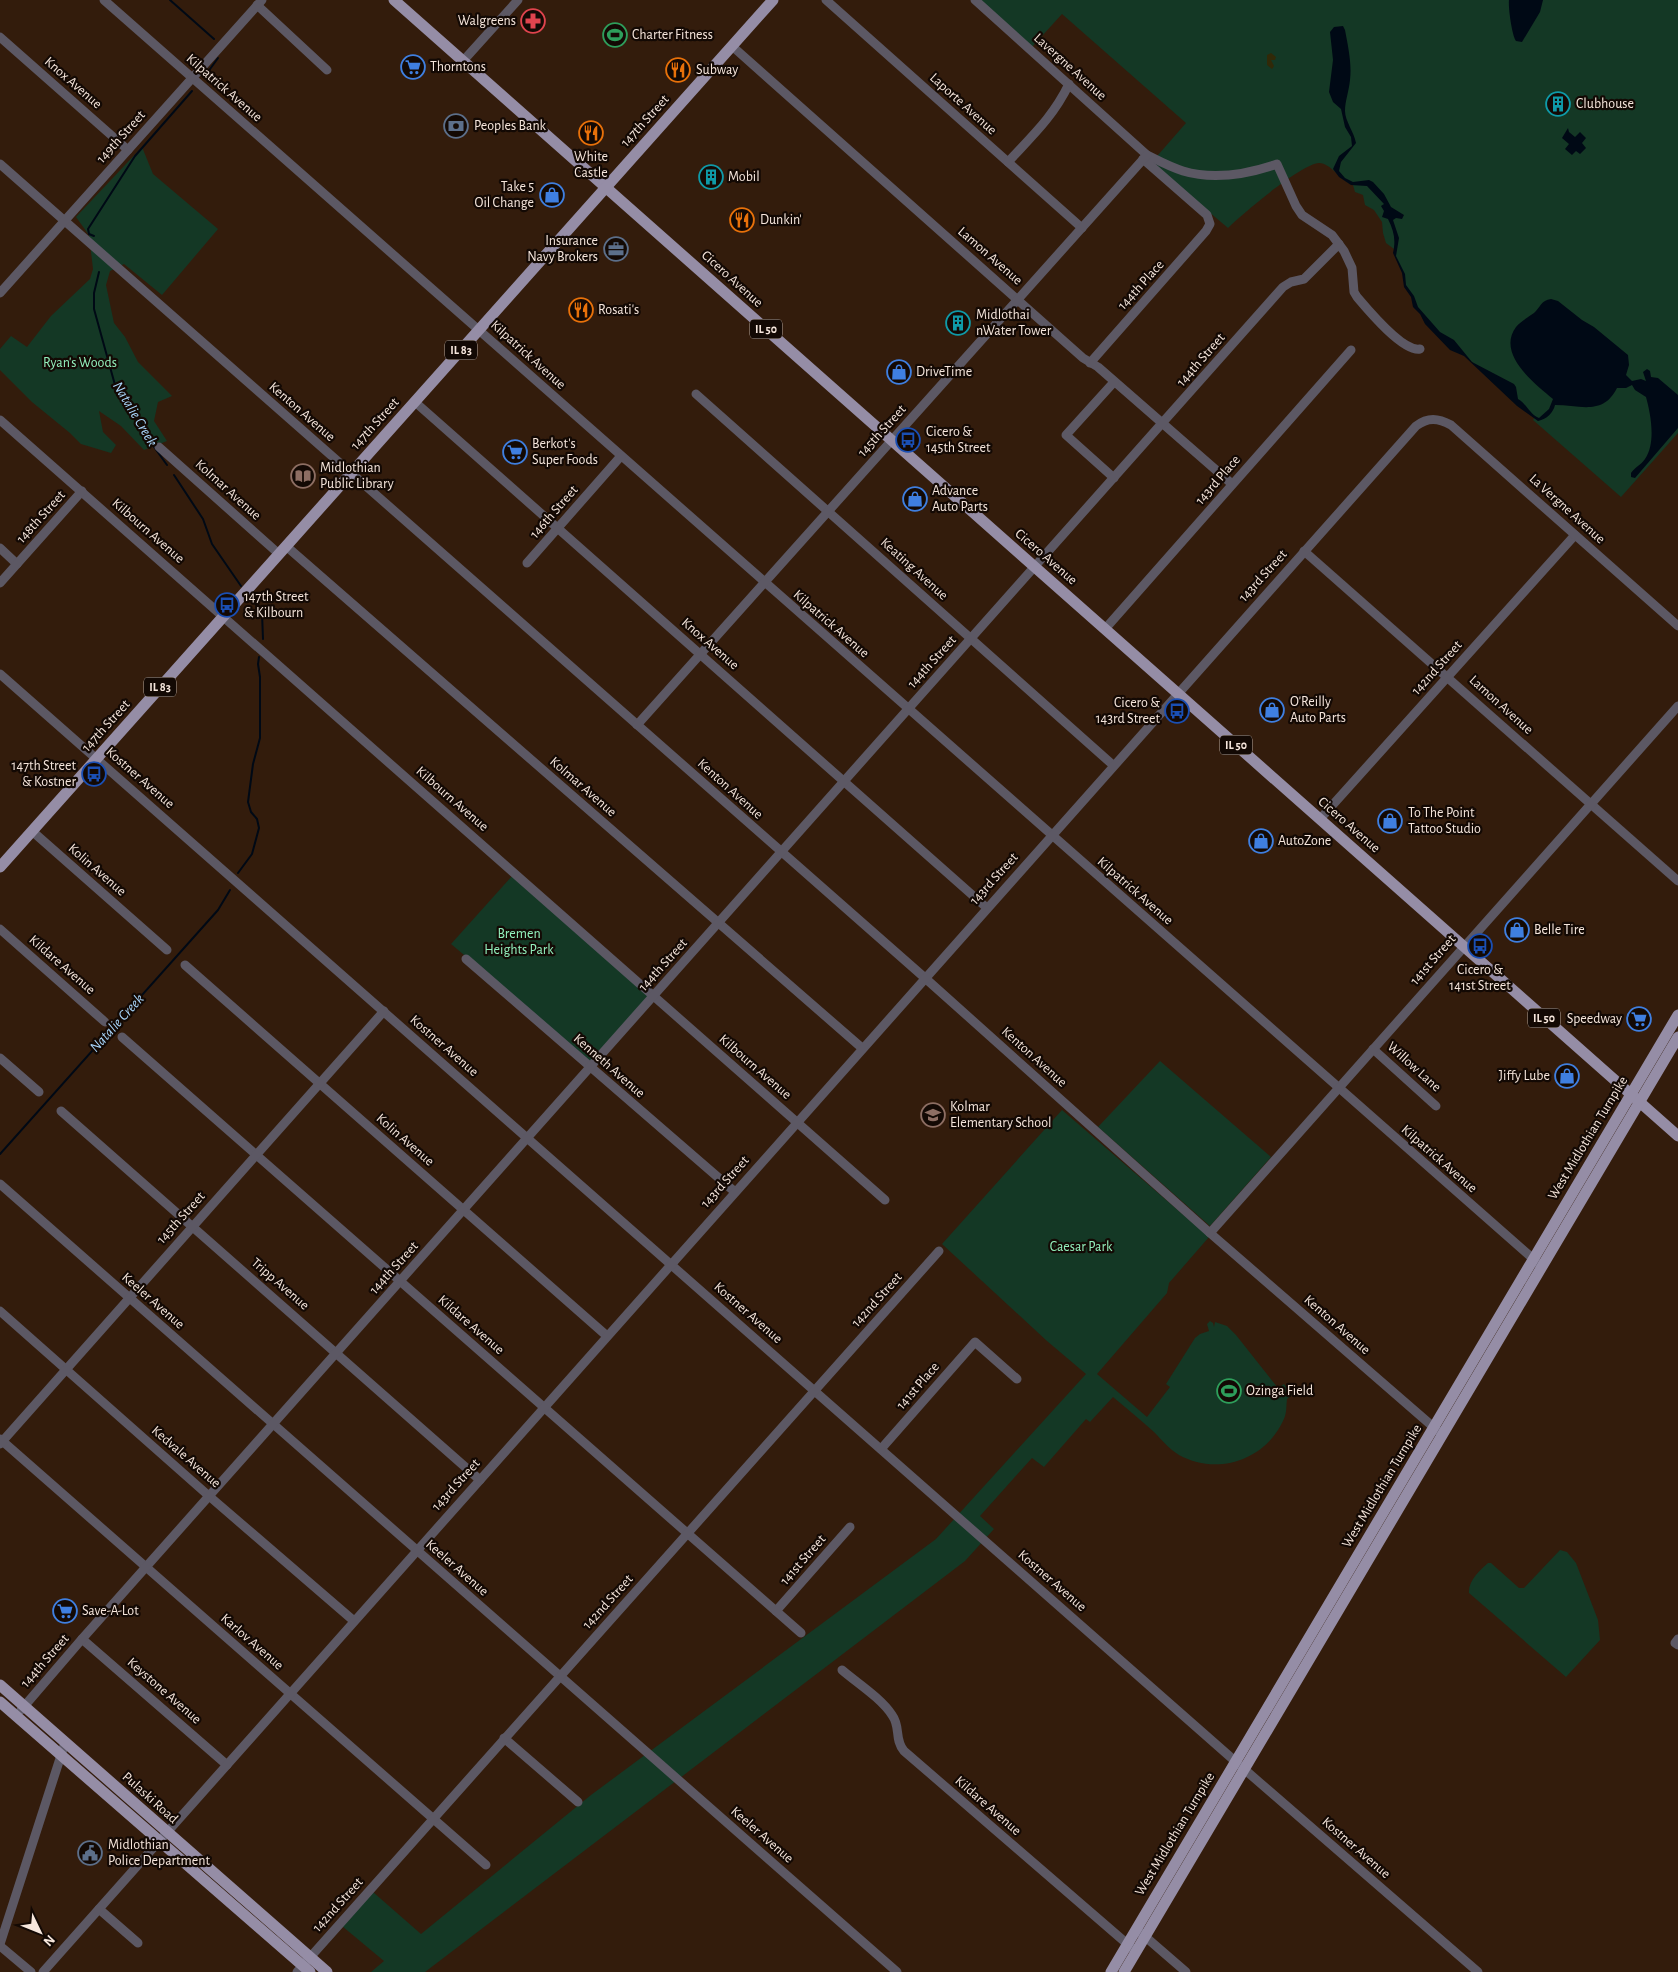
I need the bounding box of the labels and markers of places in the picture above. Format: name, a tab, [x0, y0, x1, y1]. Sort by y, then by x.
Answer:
pharmacy icon: Walgreens	[520, 8, 546, 34]
place label: Walgreens	[458, 14, 516, 28]
sports icon: Charter Fitness	[602, 22, 628, 48]
place label: Charter Fitness	[632, 28, 713, 42]
supermarket icon: Thorntons	[400, 54, 426, 80]
restaurant icon: Subway	[665, 57, 691, 83]
place label: Thorntons	[430, 60, 486, 74]
place label: Subway	[696, 63, 738, 77]
building icon: Clubhouse	[1545, 91, 1571, 117]
place label: Clubhouse	[1576, 97, 1634, 111]
bank icon: Peoples Bank	[443, 113, 469, 139]
place label: Peoples Bank	[474, 119, 547, 133]
restaurant icon: White Castle	[578, 120, 604, 146]
place label: White Castle	[574, 150, 608, 180]
building icon: Mobil	[698, 164, 724, 190]
place label: Mobil	[728, 170, 760, 184]
place label: Take 5 Oil Change	[475, 180, 534, 210]
shop icon: Take 5 Oil Change	[539, 182, 565, 208]
restaurant icon: Dunkin'	[729, 207, 755, 233]
place label: Dunkin'	[760, 213, 802, 227]
place label: Insurance Navy Brokers	[527, 234, 598, 264]
office icon: Insurance Navy Brokers	[603, 236, 629, 262]
restaurant icon: Rosati's	[568, 297, 594, 323]
place label: Rosati's	[598, 303, 639, 317]
place label: Midlothai nWater Tower	[976, 308, 1052, 338]
building icon: Midlothai nWater Tower	[945, 310, 971, 336]
shop icon: DriveTime	[886, 359, 912, 385]
place label: DriveTime	[916, 365, 972, 379]
place label: Cicero & 145th Street	[926, 425, 991, 455]
bus stop icon: Cicero & 145th Street	[895, 427, 921, 453]
place label: Berkot's Super Foods	[532, 437, 598, 467]
supermarket icon: Berkot's Super Foods	[502, 439, 528, 465]
place label: Midlothian Public Library	[320, 461, 394, 491]
library icon: Midlothian Public Library	[290, 463, 316, 489]
place label: Advance Auto Parts	[932, 484, 988, 514]
shop icon: Advance Auto Parts	[902, 486, 928, 512]
place label: 147th Street & Kilbourn	[244, 590, 309, 620]
bus stop icon: 147th Street & Kilbourn	[214, 592, 240, 618]
place label: O'Reilly Auto Parts	[1290, 695, 1346, 725]
place label: Cicero & 143rd Street	[1096, 696, 1161, 726]
shop icon: O'Reilly Auto Parts	[1259, 697, 1285, 723]
bus stop icon: Cicero & 143rd Street	[1164, 698, 1190, 724]
place label: 147th Street & Kostner	[12, 759, 77, 789]
bus stop icon: 147th Street & Kostner	[81, 761, 107, 787]
place label: To The Point Tattoo Studio	[1408, 806, 1481, 836]
shop icon: To The Point Tattoo Studio	[1377, 808, 1403, 834]
shop icon: AutoZone	[1248, 828, 1274, 854]
place label: AutoZone	[1278, 834, 1331, 848]
shop icon: Belle Tire	[1504, 917, 1530, 943]
place label: Belle Tire	[1534, 923, 1585, 937]
bus stop icon: Cicero & 141st Street	[1467, 933, 1493, 959]
place label: Cicero & 141st Street	[1449, 963, 1511, 993]
supermarket icon: Speedway	[1626, 1006, 1652, 1032]
place label: Speedway	[1567, 1012, 1622, 1026]
shop icon: Jiffy Lube	[1554, 1063, 1580, 1089]
place label: Jiffy Lube	[1499, 1069, 1550, 1083]
place label: Kolmar Elementary School	[950, 1100, 1052, 1130]
school or university icon: Kolmar Elementary School	[920, 1102, 946, 1128]
sports icon: Ozinga Field	[1216, 1378, 1242, 1404]
place label: Ozinga Field	[1246, 1384, 1313, 1398]
supermarket icon: Save-A-Lot	[52, 1598, 78, 1624]
place label: Save-A-Lot	[82, 1604, 139, 1618]
place label: Midlothian Police Department	[108, 1838, 210, 1868]
public building icon: Midlothian Police Department	[77, 1840, 103, 1866]

